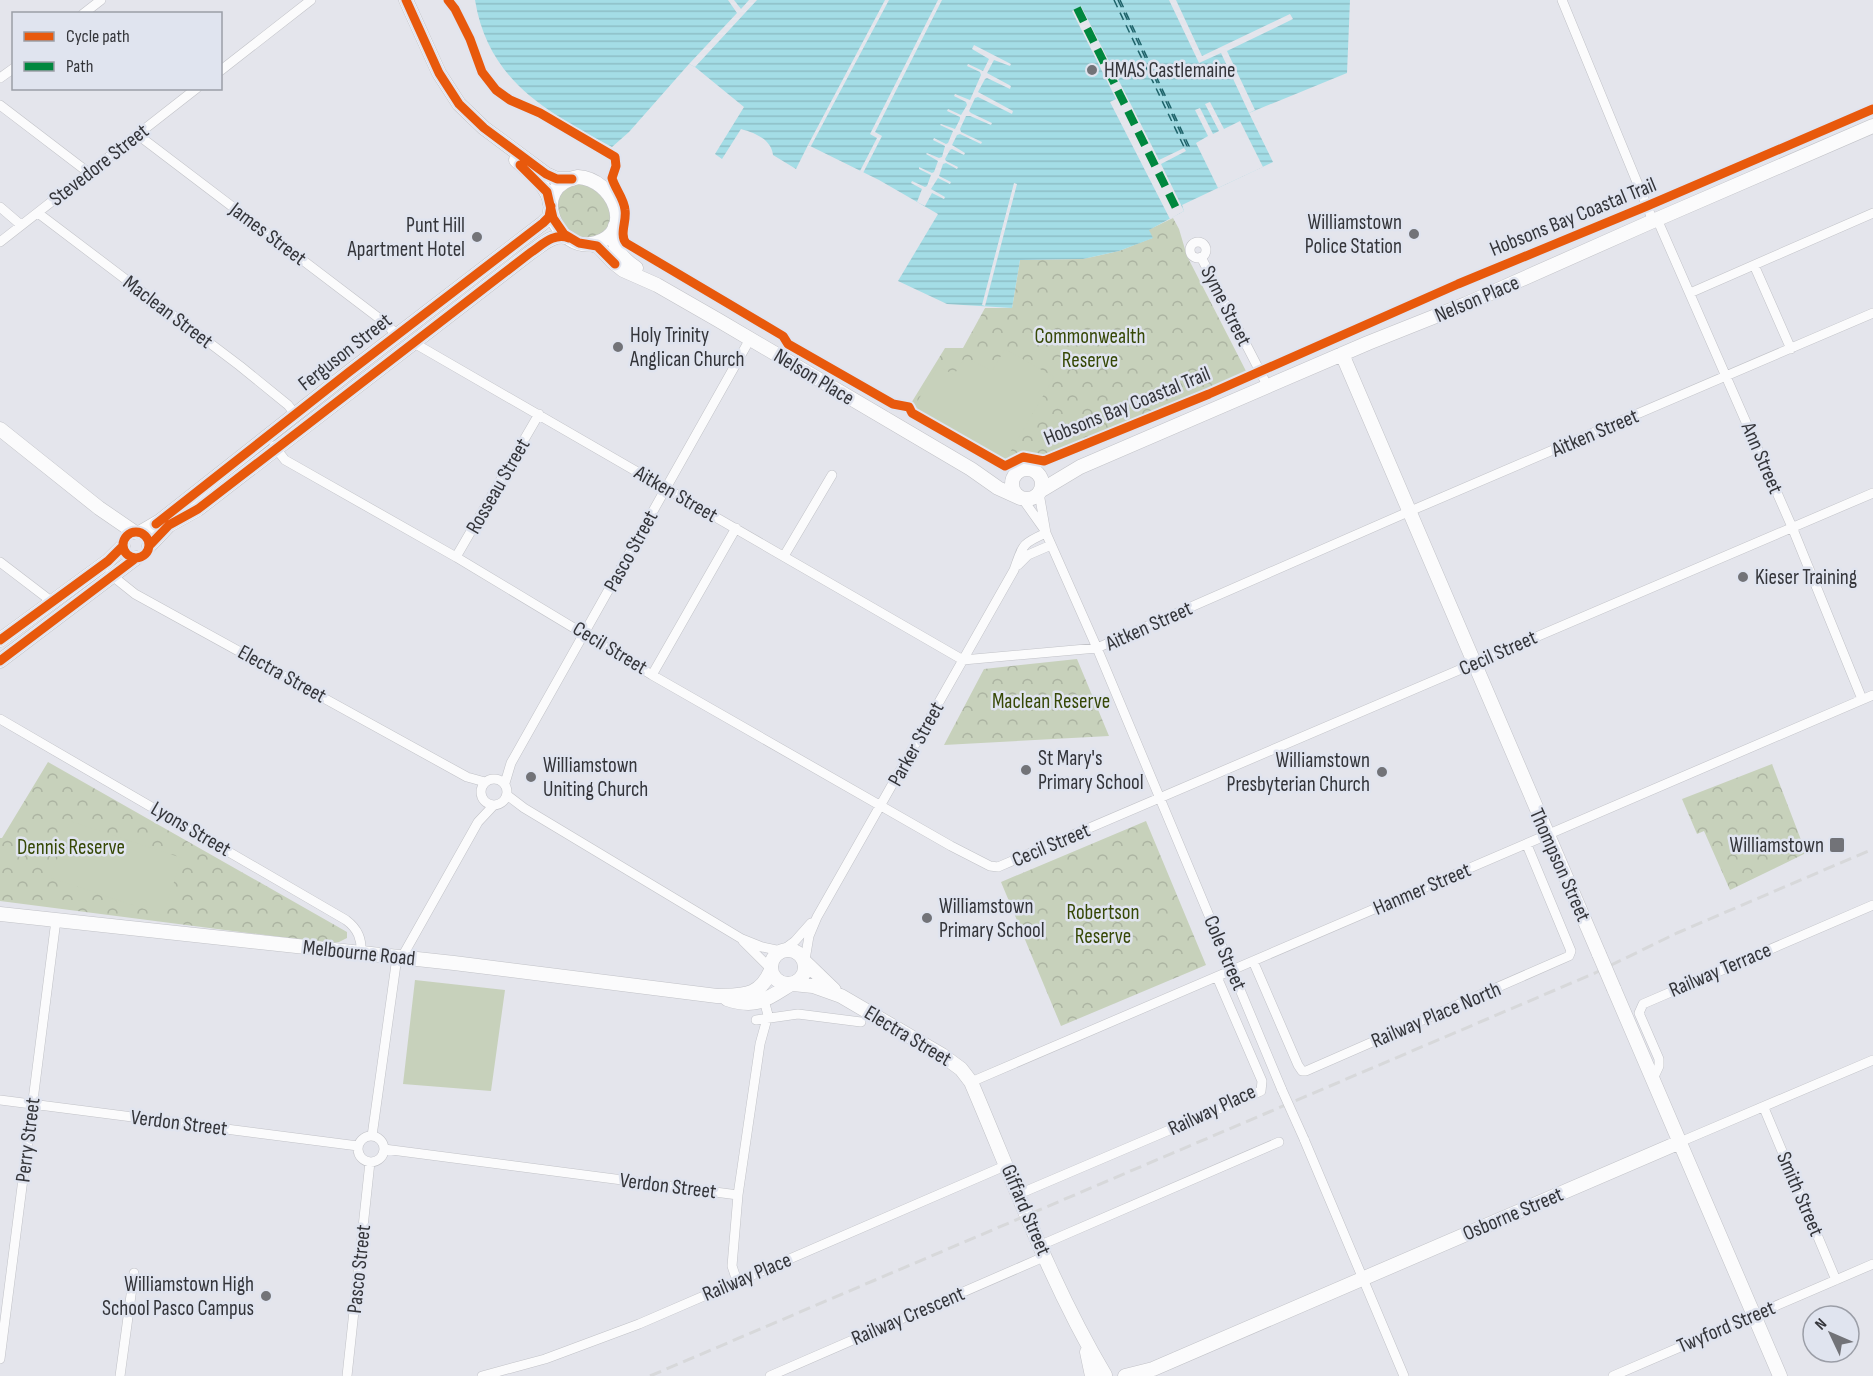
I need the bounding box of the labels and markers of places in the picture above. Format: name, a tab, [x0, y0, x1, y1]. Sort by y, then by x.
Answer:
place label: HMAS Castlemaine	[1104, 58, 1236, 83]
marker: HMAS Castlemaine	[1085, 63, 1099, 77]
place label: Williamstown Police Station	[1305, 210, 1402, 259]
place label: Punt Hill Apartment Hotel	[346, 213, 465, 262]
marker: Williamstown Police Station	[1407, 227, 1421, 241]
marker: Punt Hill Apartment Hotel	[470, 230, 484, 244]
place label: Holy Trinity Anglican Church	[629, 323, 745, 372]
marker: Holy Trinity Anglican Church	[611, 340, 625, 354]
place label: Kieser Training	[1755, 565, 1857, 590]
marker: Kieser Training	[1736, 570, 1750, 584]
place label: St Mary's Primary School	[1038, 746, 1144, 795]
place label: Williamstown Presbyterian Church	[1227, 748, 1370, 797]
place label: Williamstown Uniting Church	[543, 753, 648, 802]
marker: St Mary's Primary School	[1019, 763, 1033, 777]
marker: Williamstown Presbyterian Church	[1375, 765, 1389, 779]
marker: Williamstown Uniting Church	[524, 770, 538, 784]
place label: Williamstown	[1730, 833, 1824, 858]
marker: Williamstown	[1828, 836, 1846, 854]
place label: Williamstown Primary School	[939, 894, 1045, 943]
marker: Williamstown Primary School	[920, 911, 934, 925]
place label: Williamstown High School Pasco Campus	[102, 1272, 254, 1321]
marker: Williamstown High School Pasco Campus	[259, 1289, 273, 1303]

